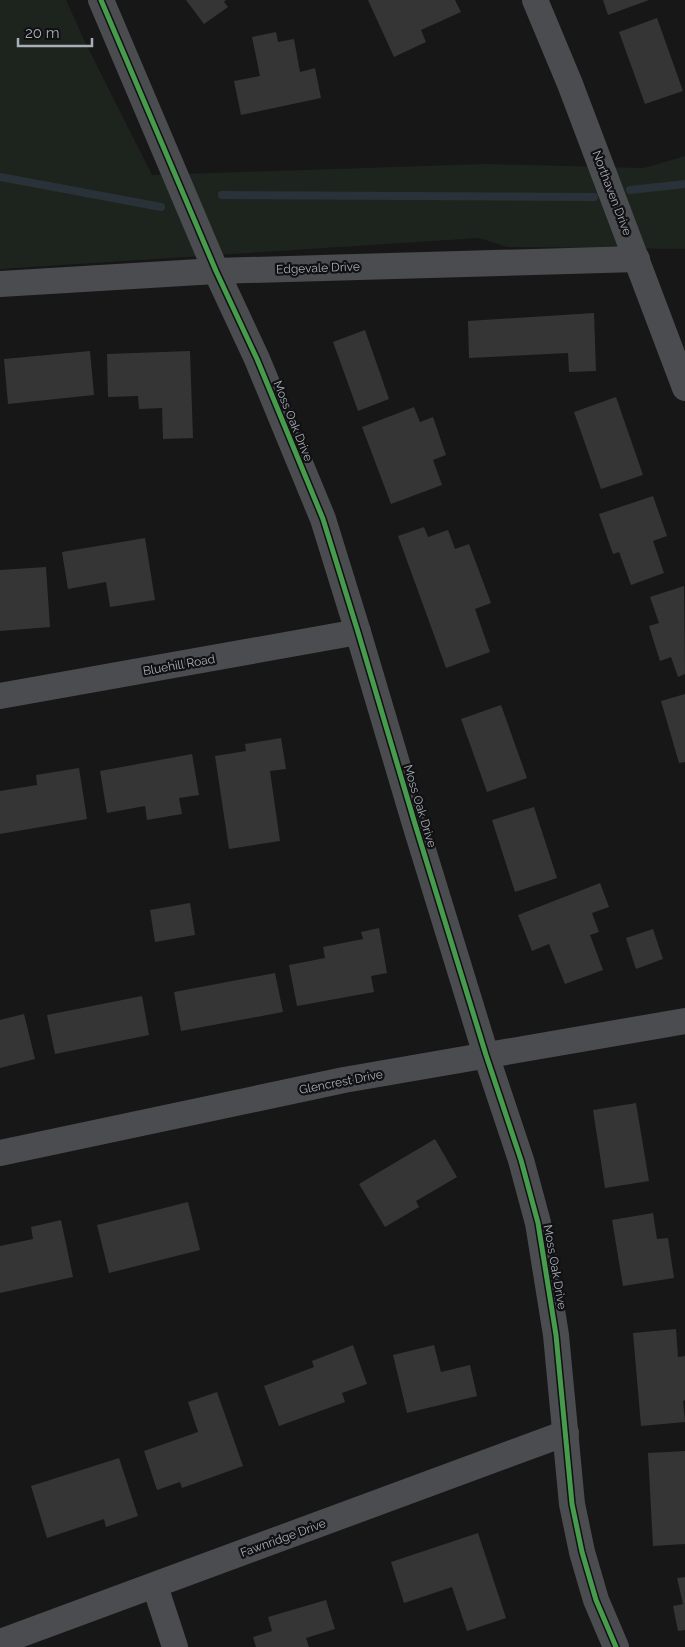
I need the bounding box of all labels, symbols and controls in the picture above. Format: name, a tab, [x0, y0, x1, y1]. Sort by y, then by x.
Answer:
scale bar	[18, 15, 91, 47]
text: 20 m	[25, 24, 60, 42]
street label: Northaven Drive	[589, 149, 635, 237]
street label: Edgevale Drive	[276, 260, 360, 276]
street label: Moss Oak Drive	[270, 379, 316, 463]
street label: Bluehill Road	[142, 652, 216, 678]
street label: Moss Oak Drive	[401, 763, 439, 849]
street label: Glencrest Drive	[298, 1067, 384, 1097]
street label: Moss Oak Drive	[541, 1224, 569, 1310]
street label: Fawnridge Drive	[238, 1516, 328, 1560]

